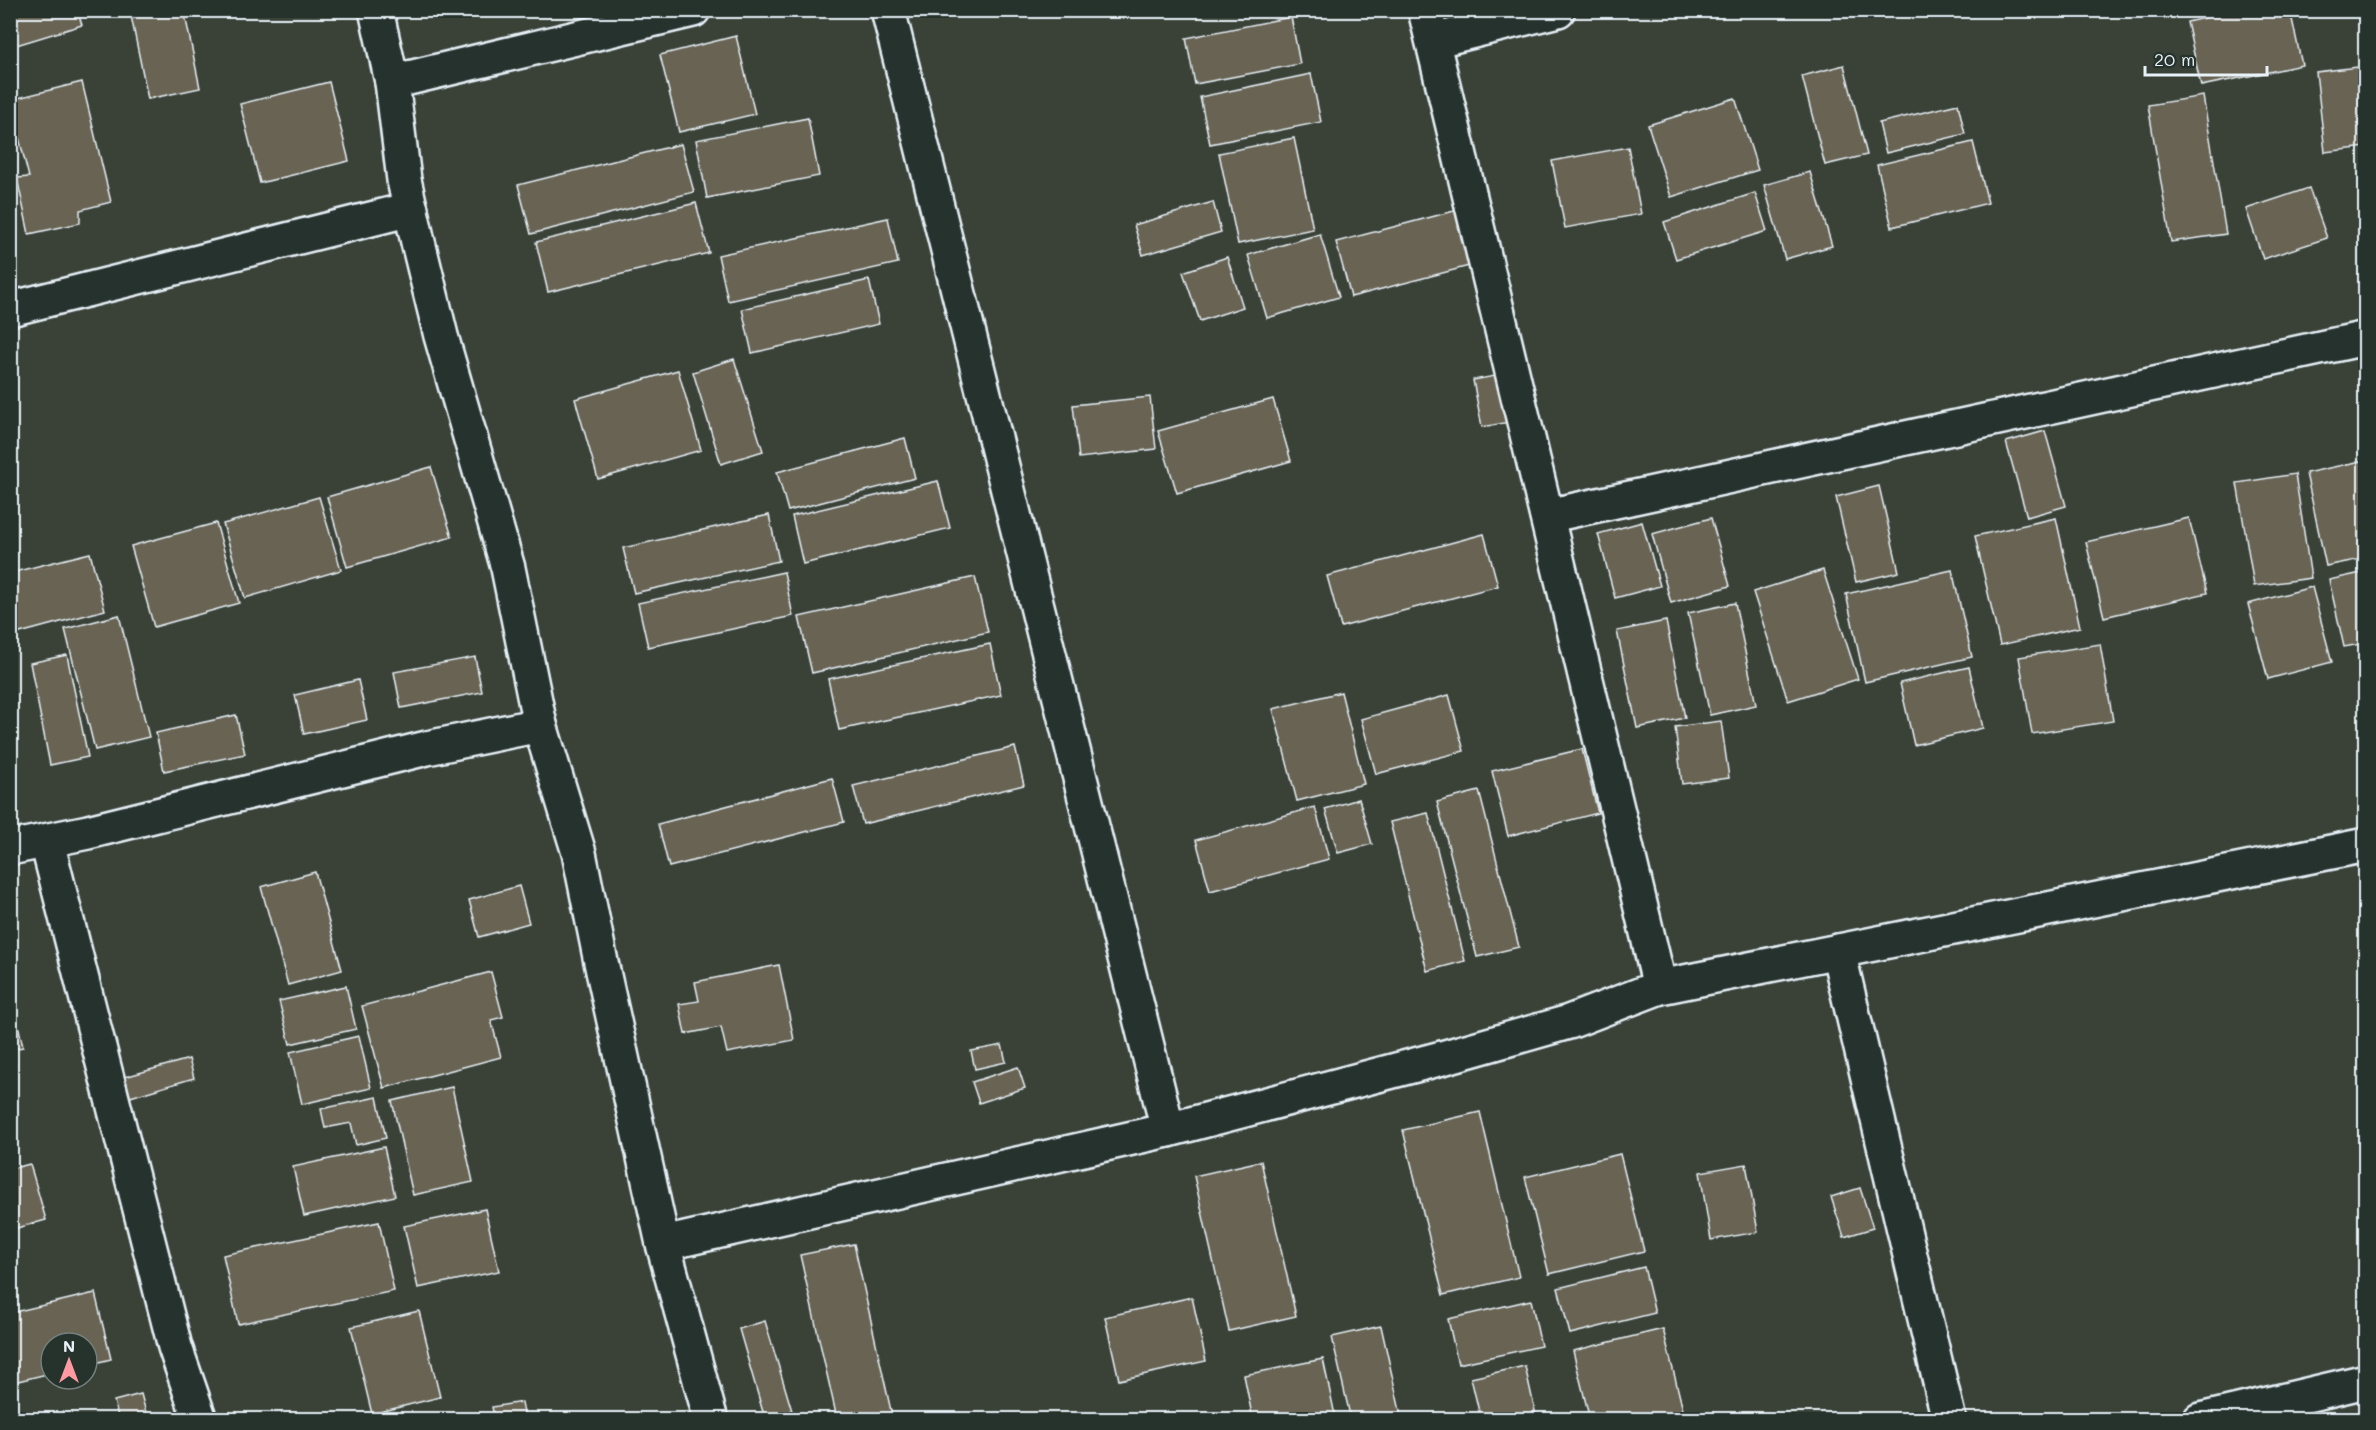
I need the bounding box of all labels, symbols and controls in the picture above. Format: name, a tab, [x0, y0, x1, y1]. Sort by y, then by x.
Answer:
scale bar	[2145, 39, 2266, 77]
text: 20 m	[2154, 47, 2195, 71]
north arrow	[39, 1331, 99, 1391]
text: N	[63, 1335, 75, 1356]

